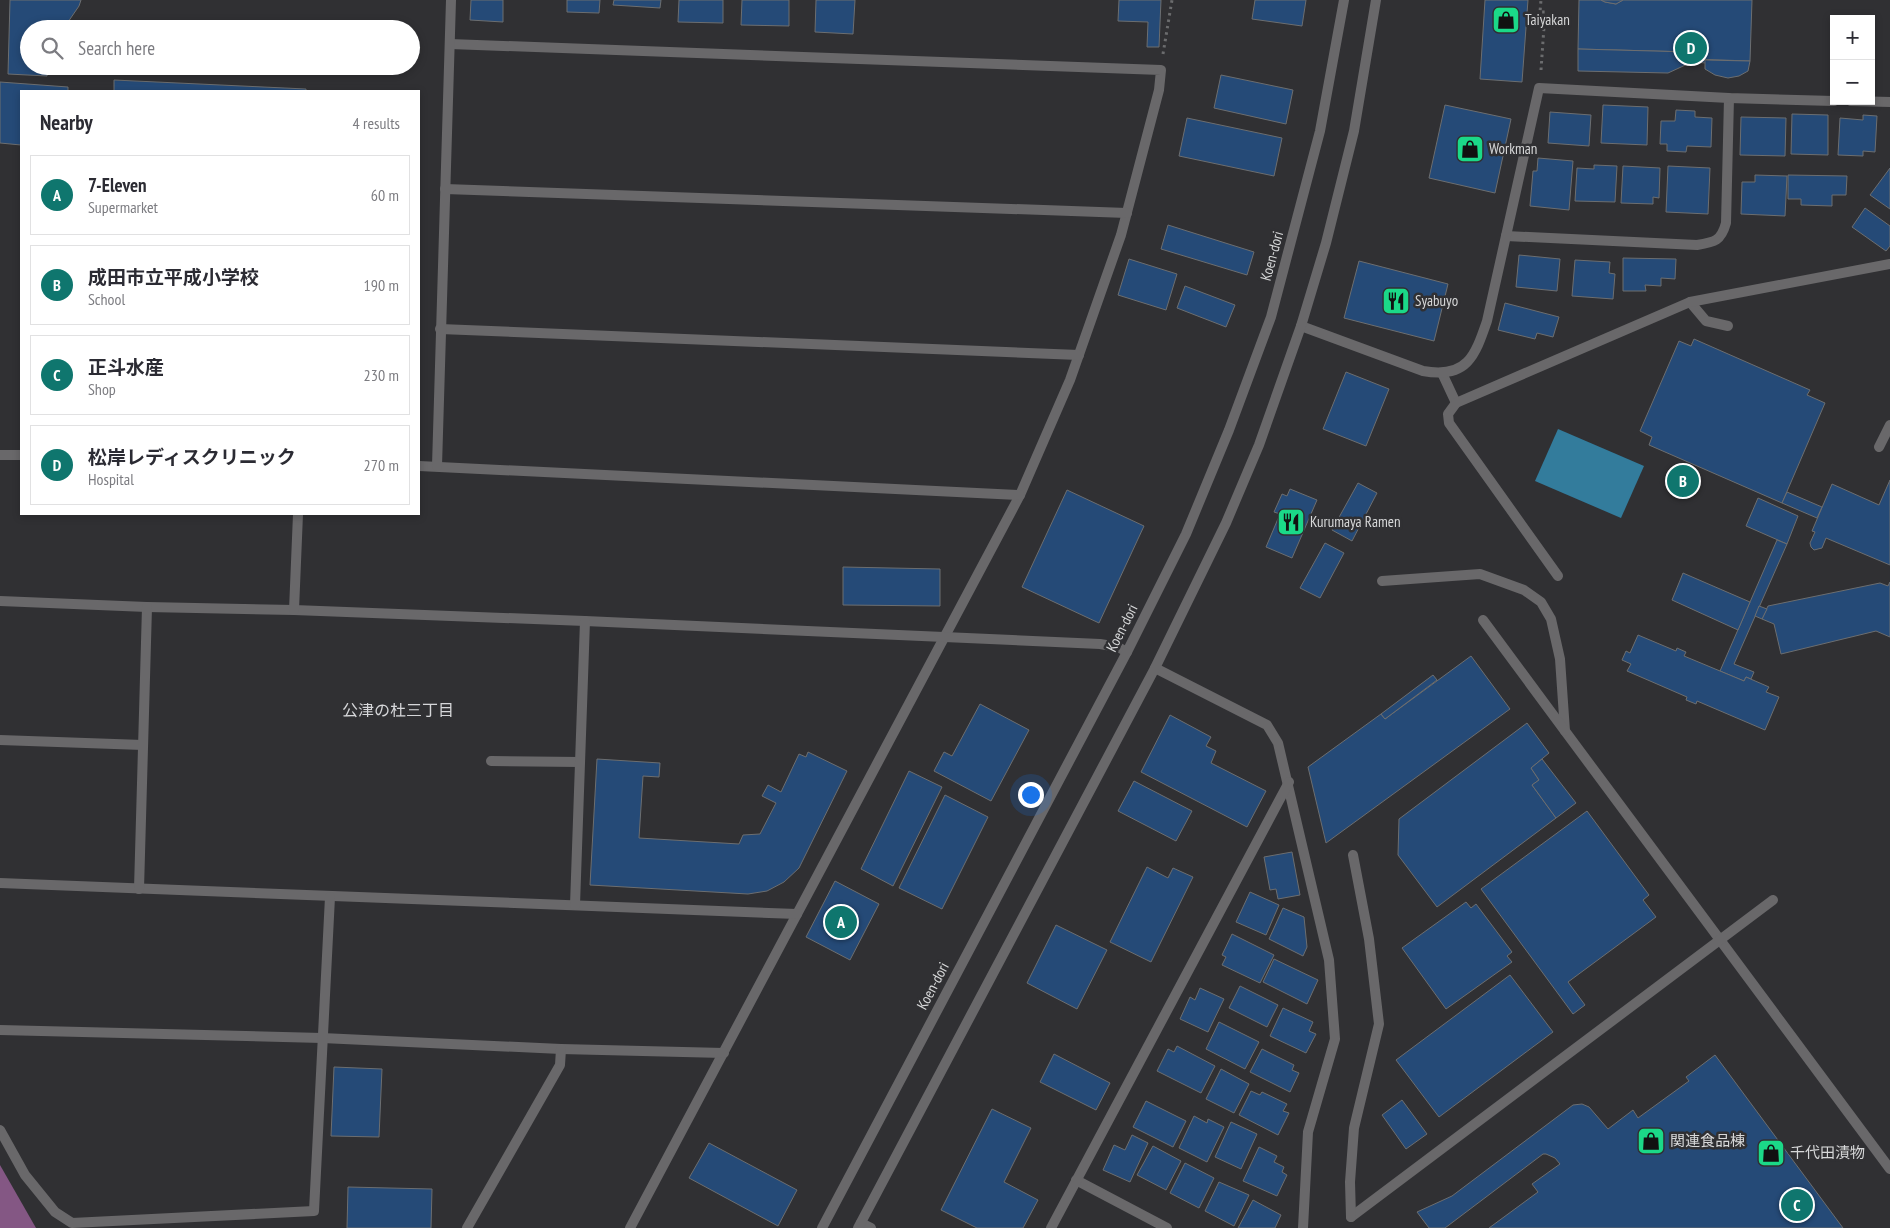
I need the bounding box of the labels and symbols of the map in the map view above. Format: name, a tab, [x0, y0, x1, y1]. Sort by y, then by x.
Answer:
shop icon: Taiyakan	[1491, 5, 1521, 35]
place label: Taiyakan	[1525, 10, 1570, 29]
pin: D	[1675, 29, 1707, 67]
shop icon: Workman	[1455, 134, 1485, 164]
place label: Workman	[1489, 139, 1537, 158]
street label: Koen-dori	[1256, 229, 1287, 283]
restaurant icon: Syabuyo	[1381, 286, 1411, 316]
place label: Syabuyo	[1415, 291, 1458, 310]
pin: B	[1667, 462, 1699, 500]
restaurant icon: Kurumaya Ramen	[1276, 507, 1306, 537]
place label: Kurumaya Ramen	[1310, 512, 1401, 531]
street label: Koen-dori	[1102, 601, 1142, 655]
district label: 公津の杜三丁目	[342, 700, 454, 720]
your location	[1018, 782, 1044, 808]
pin: A	[825, 903, 857, 941]
street label: Koen-dori	[912, 959, 953, 1013]
shop icon: 関連食品棟	[1636, 1126, 1666, 1156]
place label: 関連食品棟	[1670, 1131, 1745, 1150]
shop icon: 千代田漬物	[1756, 1138, 1786, 1168]
place label: 千代田漬物	[1790, 1143, 1865, 1162]
pin: C	[1781, 1186, 1813, 1224]

